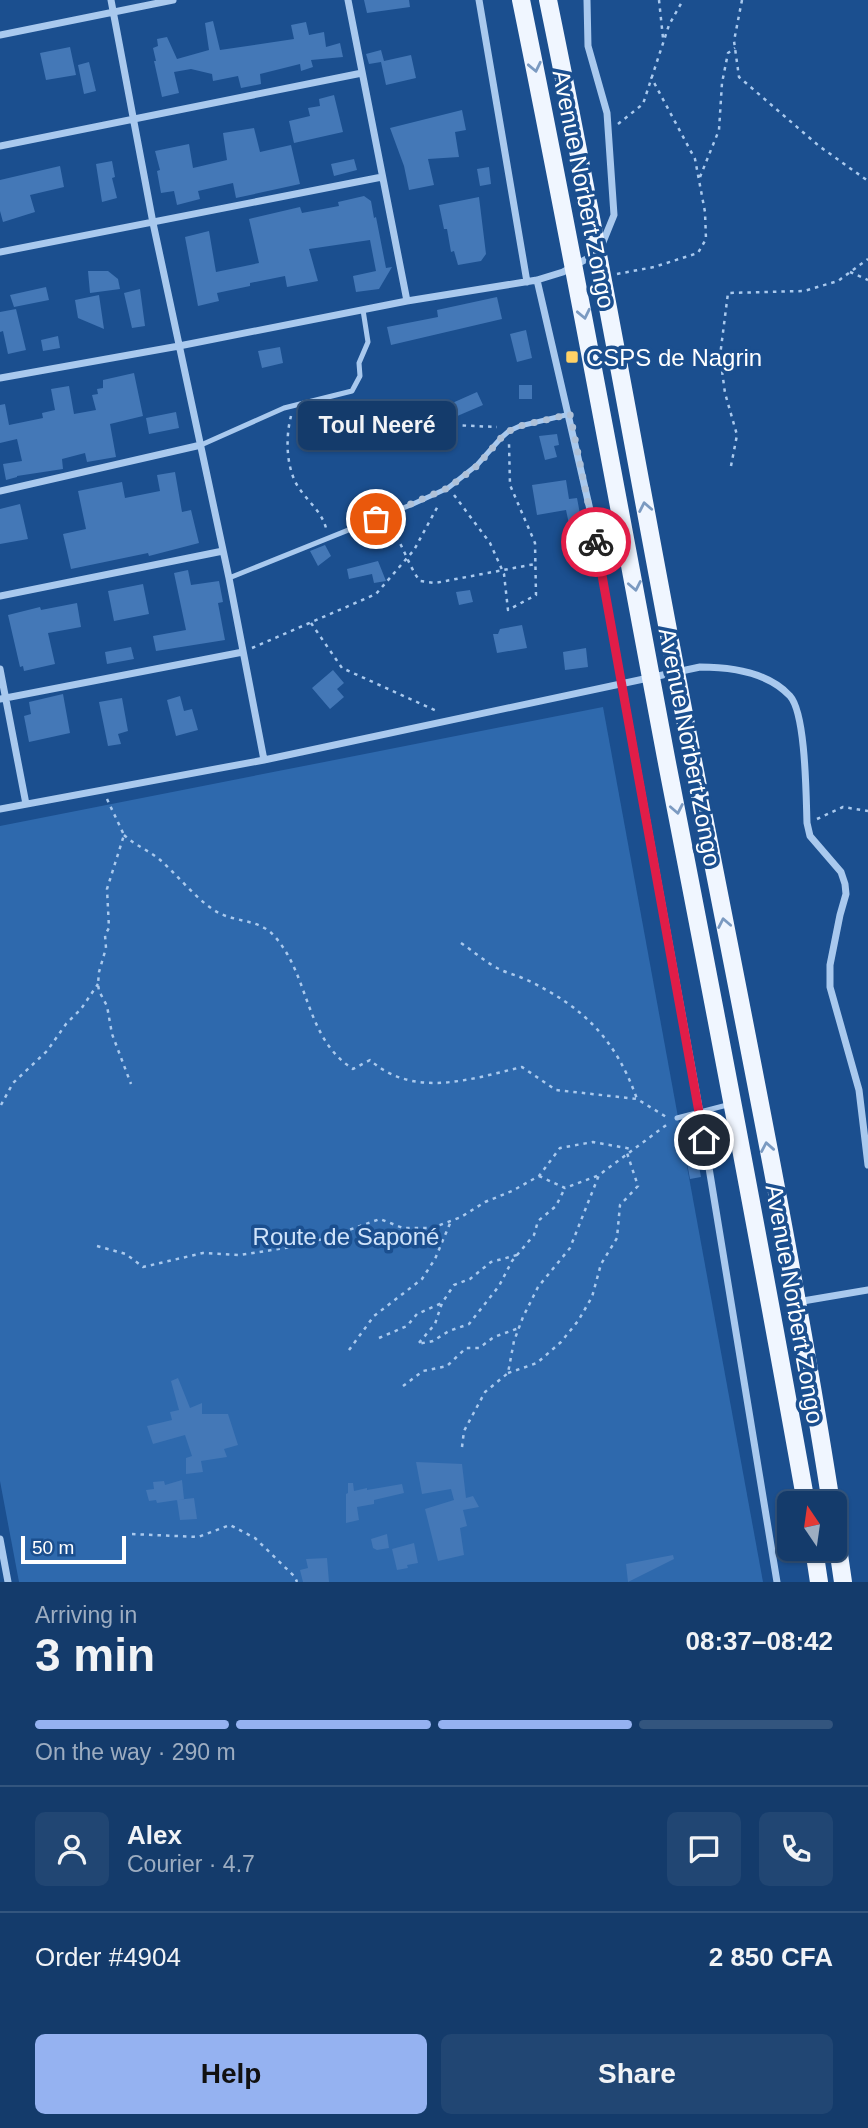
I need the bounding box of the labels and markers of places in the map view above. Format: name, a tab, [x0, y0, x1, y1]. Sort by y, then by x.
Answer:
place label: CSPS de Nagrin	[586, 344, 762, 371]
marker: CSPS de Nagrin	[564, 349, 580, 365]
callout: Toul Neeré	[297, 400, 455, 449]
pin	[346, 489, 406, 549]
pin	[674, 1110, 734, 1170]

